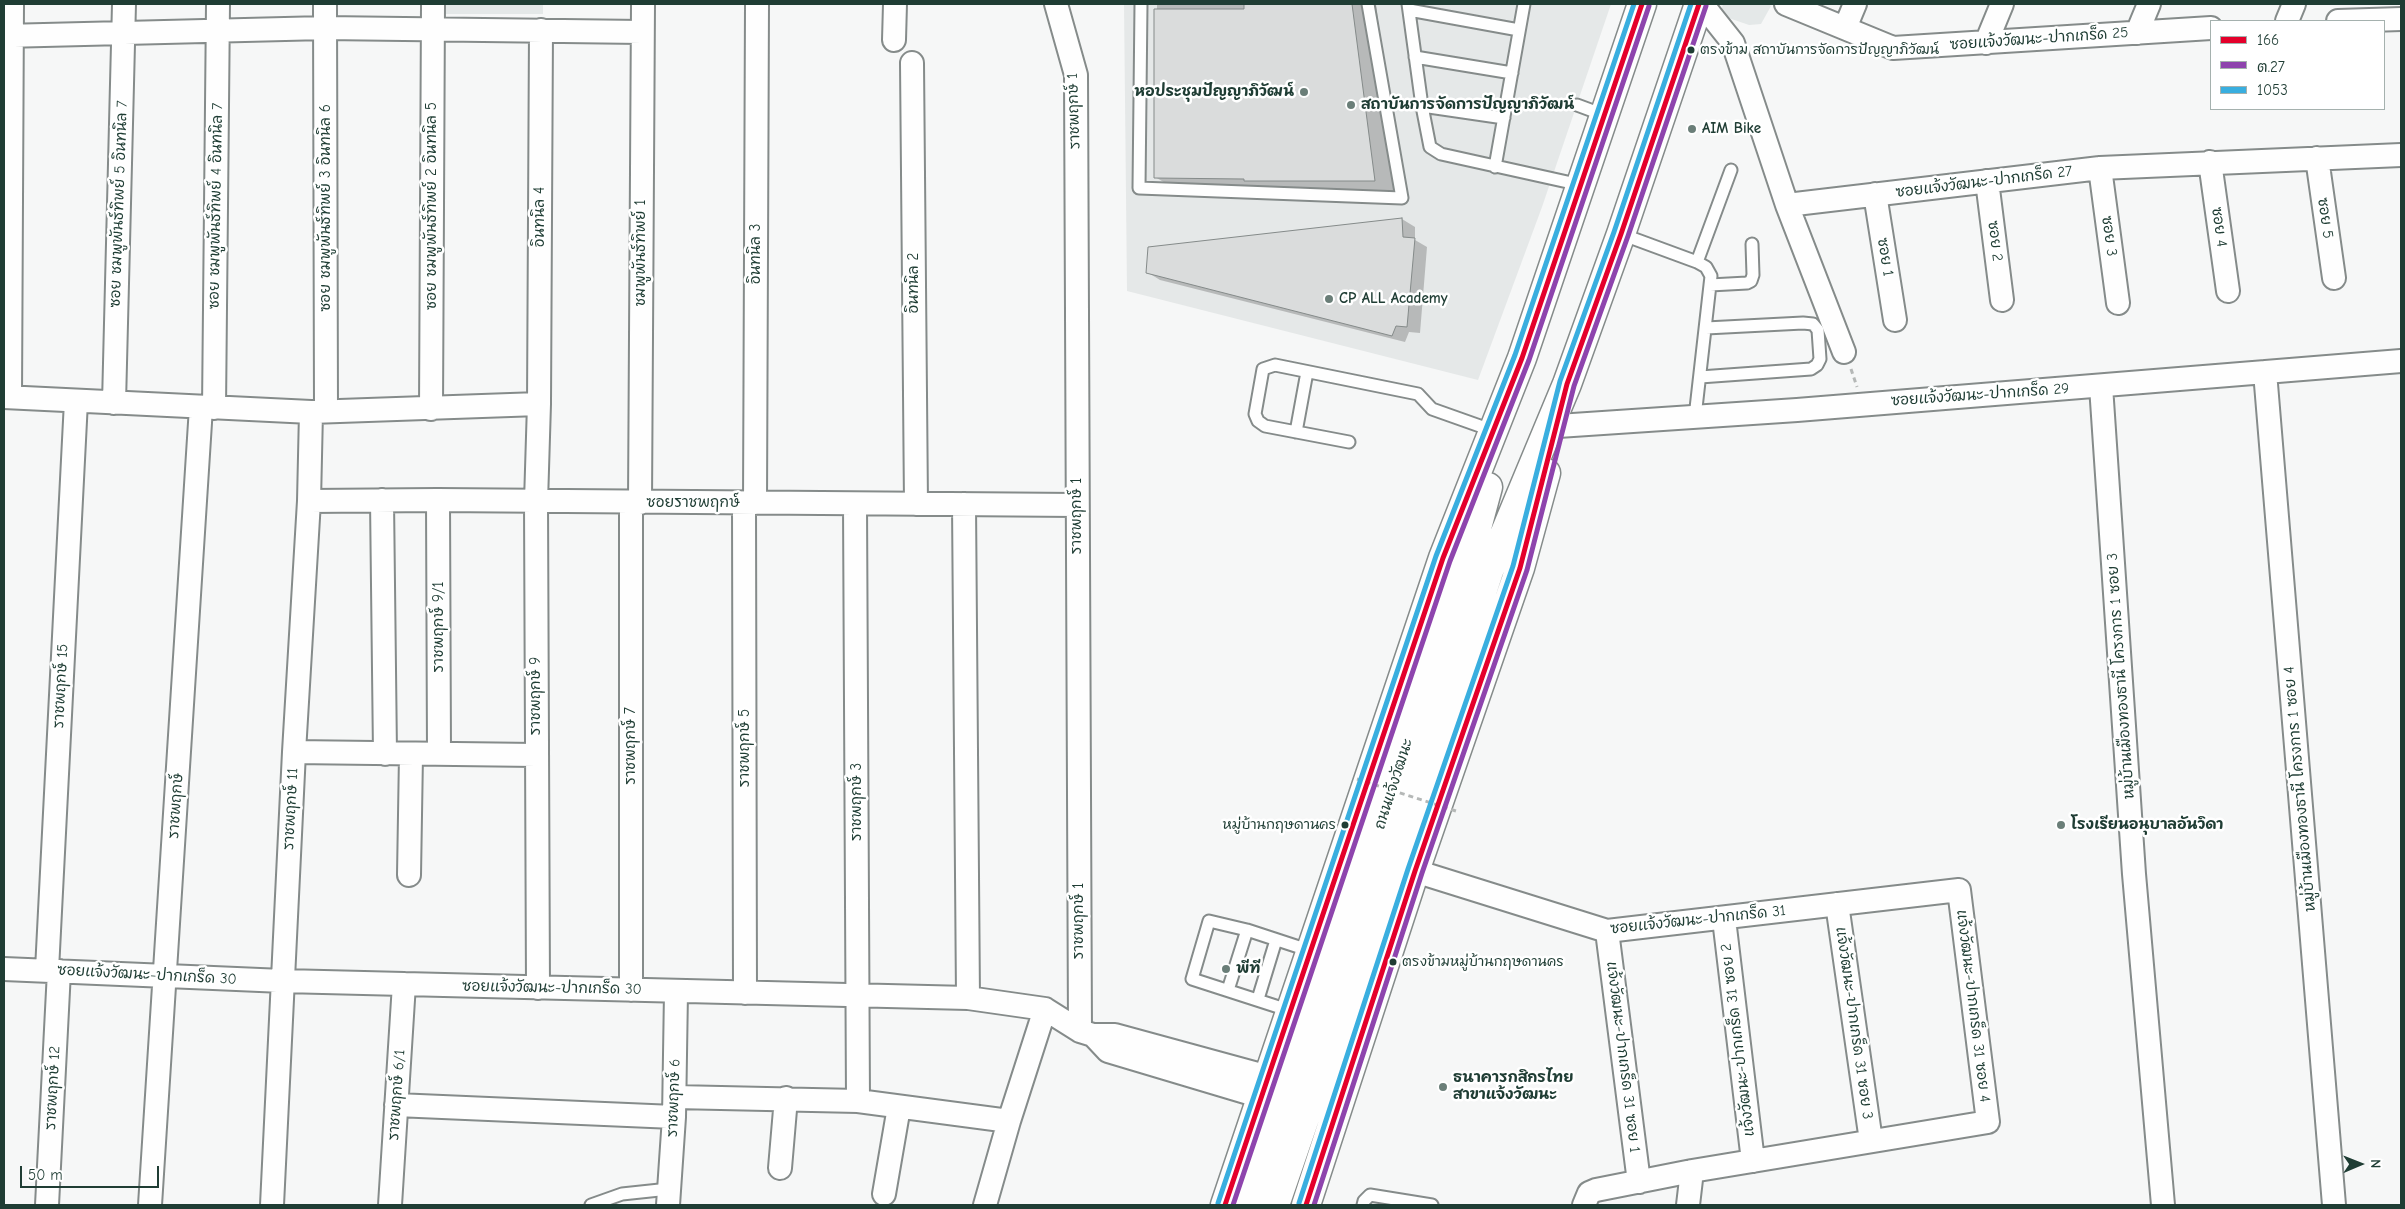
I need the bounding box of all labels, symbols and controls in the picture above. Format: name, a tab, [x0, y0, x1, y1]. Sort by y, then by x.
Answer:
legend	[2210, 20, 2385, 110]
street label: ซอยแจ้งวัฒนะ-ปากเกร็ด 25	[1949, 24, 2129, 54]
text: 166	[2257, 31, 2279, 49]
place label: ตรงข้าม สถาบันการจัดการปัญญาภิวัฒน์	[1700, 42, 1939, 58]
marker: ตรงข้าม สถาบันการจัดการปัญญาภิวัฒน์	[1686, 45, 1696, 55]
text: ต.27	[2257, 58, 2285, 76]
street label: ราชพฤกษ์ 1	[1064, 73, 1084, 149]
text: 1053	[2257, 81, 2288, 99]
place label: หอประชุมปัญญาภิวัฒน์	[1134, 83, 1294, 101]
marker: หอประชุมปัญญาภิวัฒน์	[1298, 86, 1310, 98]
place label: สถาบันการจัดการปัญญาภิวัฒน์	[1361, 96, 1574, 114]
marker: สถาบันการจัดการปัญญาภิวัฒน์	[1345, 99, 1357, 111]
street label: ซอย ชมพูพันธ์ทิพย์ 5 อินทนิล 7	[106, 100, 132, 308]
street label: ซอย ชมพูพันธ์ทิพย์ 2 อินทนิล 5	[423, 102, 441, 310]
street label: ซอย ชมพูพันธ์ทิพย์ 4 อินทนิล 7	[205, 103, 227, 309]
street label: ซอย ชมพูพันธ์ทิพย์ 3 อินทนิล 6	[317, 104, 335, 312]
place label: AIM Bike	[1702, 120, 1761, 138]
marker: AIM Bike	[1686, 123, 1698, 135]
street label: ซอยแจ้งวัฒนะ-ปากเกร็ด 27	[1895, 162, 2073, 202]
street label: อินทนิล 4	[531, 187, 549, 247]
street label: ซอย 5	[2313, 196, 2337, 240]
street label: ชมพูพันธ์ทิพย์ 1	[632, 200, 650, 306]
street label: ซอย 4	[2207, 206, 2231, 248]
street label: ซอย 3	[2097, 215, 2121, 257]
street label: ซอย 2	[1984, 220, 2006, 262]
street label: อินทนิล 3	[747, 224, 765, 284]
street label: ซอย 1	[1873, 236, 1897, 278]
street label: อินทนิล 2	[905, 253, 923, 313]
place label: CP ALL Academy	[1339, 290, 1448, 308]
marker: CP ALL Academy	[1323, 293, 1335, 305]
street label: ซอยแจ้งวัฒนะ-ปากเกร็ด 29	[1890, 380, 2070, 410]
street label: ราชพฤกษ์ 1	[1068, 478, 1086, 554]
street label: ซอยราชพฤกษ์	[646, 494, 740, 512]
street label: หมู่บ้านเมืองทองธานี โครงการ 1 ซอย 3	[2103, 552, 2139, 800]
street label: ราชพฤกษ์ 9/1	[430, 582, 448, 672]
street label: ราชพฤกษ์ 15	[50, 643, 72, 729]
street label: ราชพฤกษ์ 9	[527, 657, 545, 735]
street label: หมู่บ้านเมืองทองธานี โครงการ 1 ซอย 4	[2280, 666, 2320, 912]
street label: ราชพฤกษ์ 7	[622, 707, 640, 785]
street label: ราชพฤกษ์ 5	[736, 709, 754, 787]
street label: ถนนแจ้งวัฒนะ	[1371, 736, 1417, 832]
street label: ราชพฤกษ์ 3	[848, 763, 866, 841]
street label: ราชพฤกษ์ 11	[280, 767, 302, 851]
street label: ราชพฤกษ์	[165, 773, 187, 839]
place label: โรงเรียนอนุบาลอันวิดา	[2071, 816, 2223, 834]
place label: หมู่บ้านกฤษดานคร	[1222, 817, 1336, 833]
marker: โรงเรียนอนุบาลอันวิดา	[2055, 819, 2067, 831]
marker: หมู่บ้านกฤษดานคร	[1340, 820, 1350, 830]
street label: ราชพฤกษ์ 1	[1070, 883, 1088, 959]
street label: ซอยแจ้งวัฒนะ-ปากเกร็ด 31	[1609, 902, 1787, 938]
street label: แจ้งวัฒนะ-ปากเกร็ด 31 ซอย 4	[1952, 909, 1994, 1103]
street label: แจ้งวัฒนะ-ปากเกร็ด 31 ซอย 3	[1832, 926, 1876, 1120]
street label: แจ้งวัฒนะ-ปากเกร็ด 31 ซอย 2	[1717, 942, 1759, 1138]
place label: ตรงข้ามหมู่บ้านกฤษดานคร	[1402, 954, 1564, 970]
marker: ตรงข้ามหมู่บ้านกฤษดานคร	[1388, 957, 1398, 967]
place label: พีที	[1236, 960, 1260, 978]
street label: แจ้งวัฒนะ-ปากเกร็ด 31 ซอย 1	[1602, 960, 1644, 1154]
street label: ซอยแจ้งวัฒนะ-ปากเกร็ด 30	[57, 961, 237, 989]
marker: พีที	[1220, 963, 1232, 975]
street label: ซอยแจ้งวัฒนะ-ปากเกร็ด 30	[462, 977, 642, 999]
street label: ราชพฤกษ์ 12	[42, 1046, 64, 1130]
street label: ราชพฤกษ์ 6/1	[385, 1049, 409, 1141]
street label: ราชพฤกษ์ 6	[664, 1058, 684, 1138]
place label: ธนาคารกสิกรไทย สาขาแจ้งวัฒนะ	[1453, 1069, 1573, 1104]
marker: ธนาคารกสิกรไทย สาขาแจ้งวัฒนะ	[1437, 1081, 1449, 1093]
north arrow	[2335, 1139, 2385, 1189]
scale bar	[22, 1156, 161, 1188]
text: N	[2367, 1159, 2384, 1168]
text: 50 m	[28, 1166, 63, 1184]

